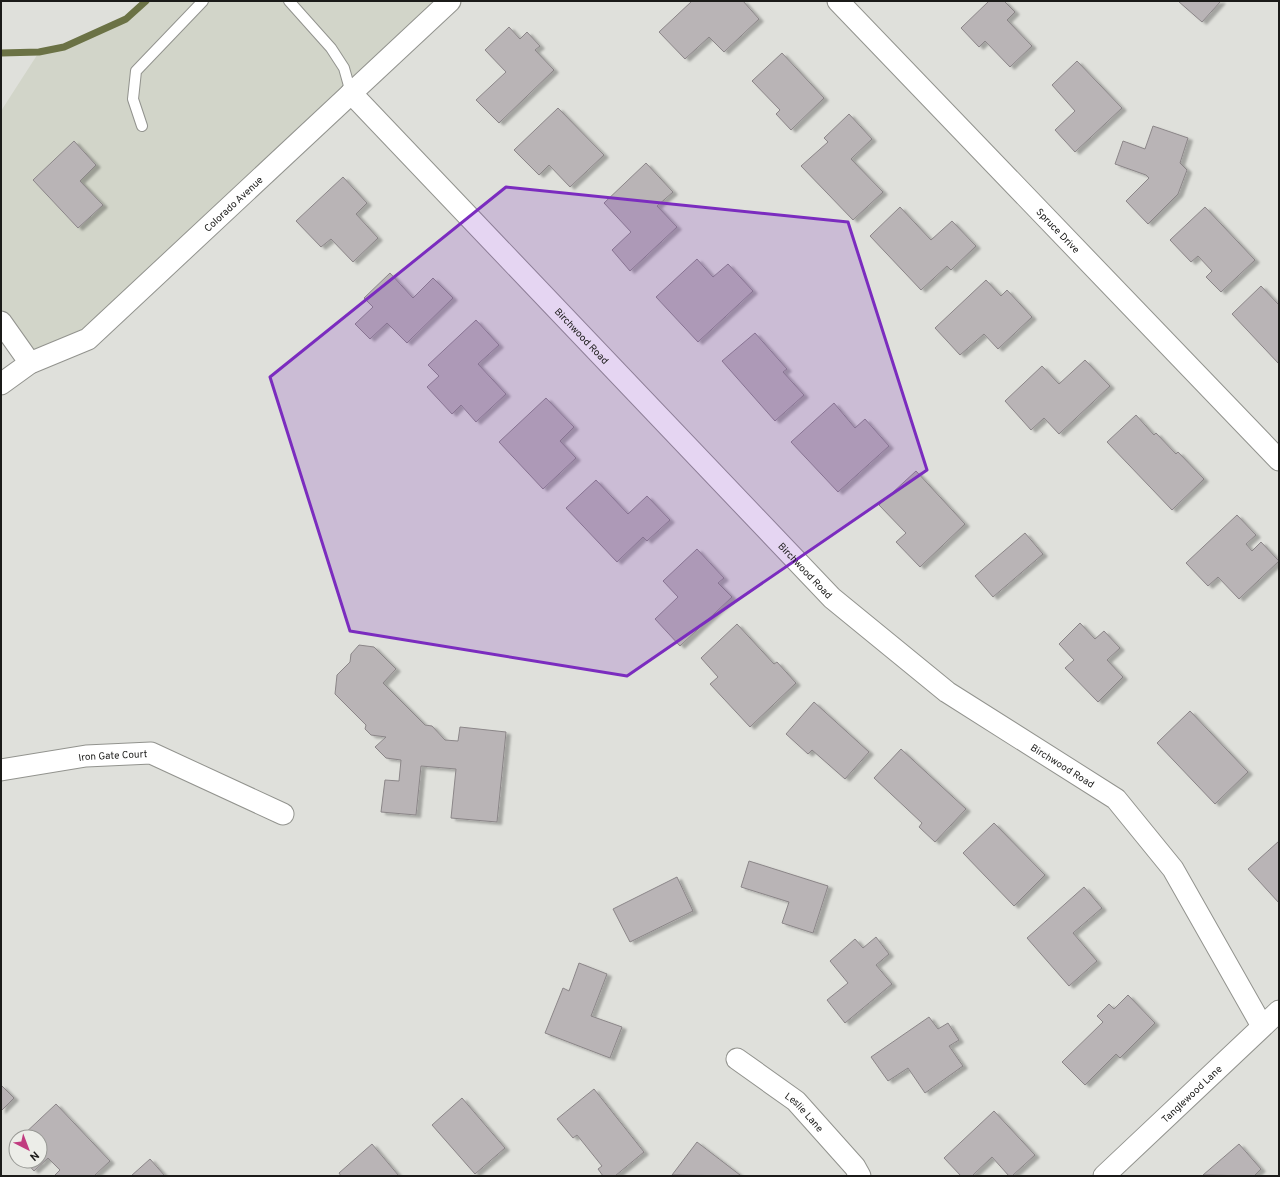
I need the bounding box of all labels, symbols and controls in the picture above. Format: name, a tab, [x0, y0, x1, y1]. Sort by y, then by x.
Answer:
street label: Colorado Avenue	[202, 174, 266, 235]
street label: Spruce Drive	[1033, 206, 1082, 257]
street label: Birchwood Road	[551, 306, 611, 368]
street label: Birchwood Road	[775, 540, 834, 602]
street label: Birchwood Road	[1028, 742, 1096, 792]
street label: Iron Gate Court	[78, 748, 148, 765]
street label: Tanglewood Lane	[1159, 1063, 1225, 1126]
street label: Leslie Lane	[782, 1090, 826, 1135]
north arrow	[8, 1129, 48, 1169]
text: N	[26, 1148, 42, 1164]

